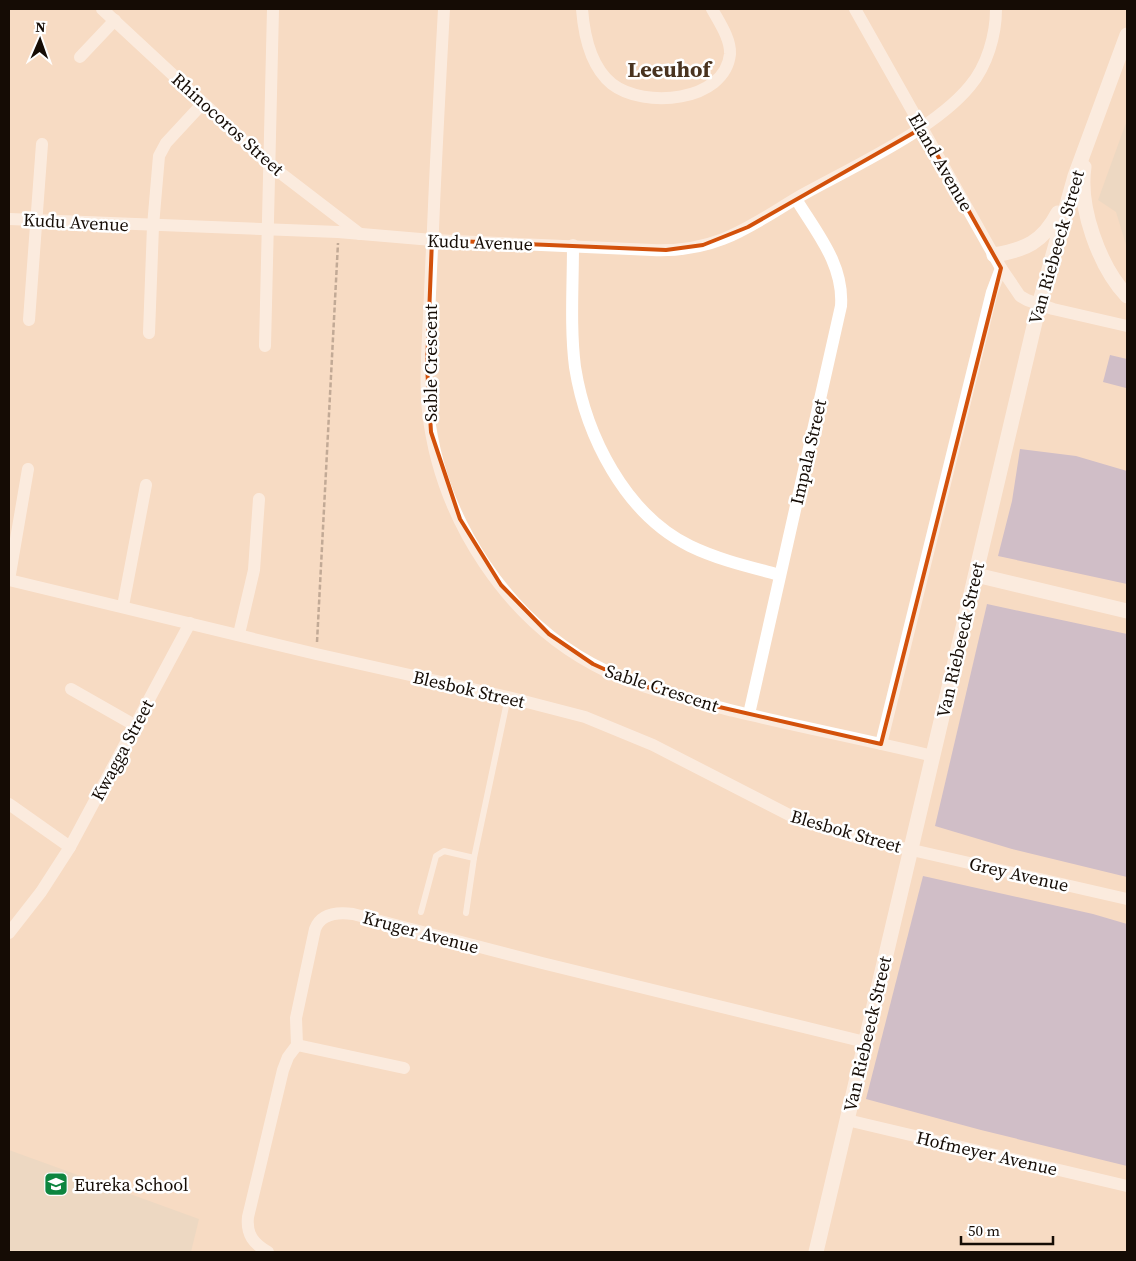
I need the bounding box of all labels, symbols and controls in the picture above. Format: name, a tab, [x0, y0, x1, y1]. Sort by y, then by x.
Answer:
north arrow	[15, 15, 65, 65]
text: N	[35, 17, 46, 37]
district label: Leeuhof	[627, 54, 714, 84]
street label: Rhinocoros Street	[166, 67, 290, 181]
street label: Eland Avenue	[903, 108, 979, 216]
street label: Van Riebeeck Street	[1022, 167, 1090, 327]
street label: Kudu Avenue	[23, 207, 129, 237]
street label: Kudu Avenue	[427, 228, 533, 256]
street label: Sable Crescent	[418, 304, 443, 422]
street label: Impala Street	[784, 397, 832, 507]
street label: Van Riebeeck Street	[930, 560, 990, 720]
street label: Sable Crescent	[602, 658, 722, 718]
street label: Blesbok Street	[411, 664, 527, 714]
street label: Kwagga Street	[85, 695, 159, 805]
street label: Blesbok Street	[788, 803, 904, 859]
street label: Grey Avenue	[967, 850, 1071, 898]
street label: Kruger Avenue	[360, 905, 482, 959]
street label: Van Riebeeck Street	[837, 954, 897, 1114]
street label: Hofmeyer Avenue	[914, 1125, 1060, 1181]
school or university icon: Eureka School	[43, 1171, 69, 1197]
place label: Eureka School	[74, 1172, 188, 1197]
scale bar	[961, 1214, 1054, 1246]
text: 50 m	[968, 1220, 1000, 1241]

